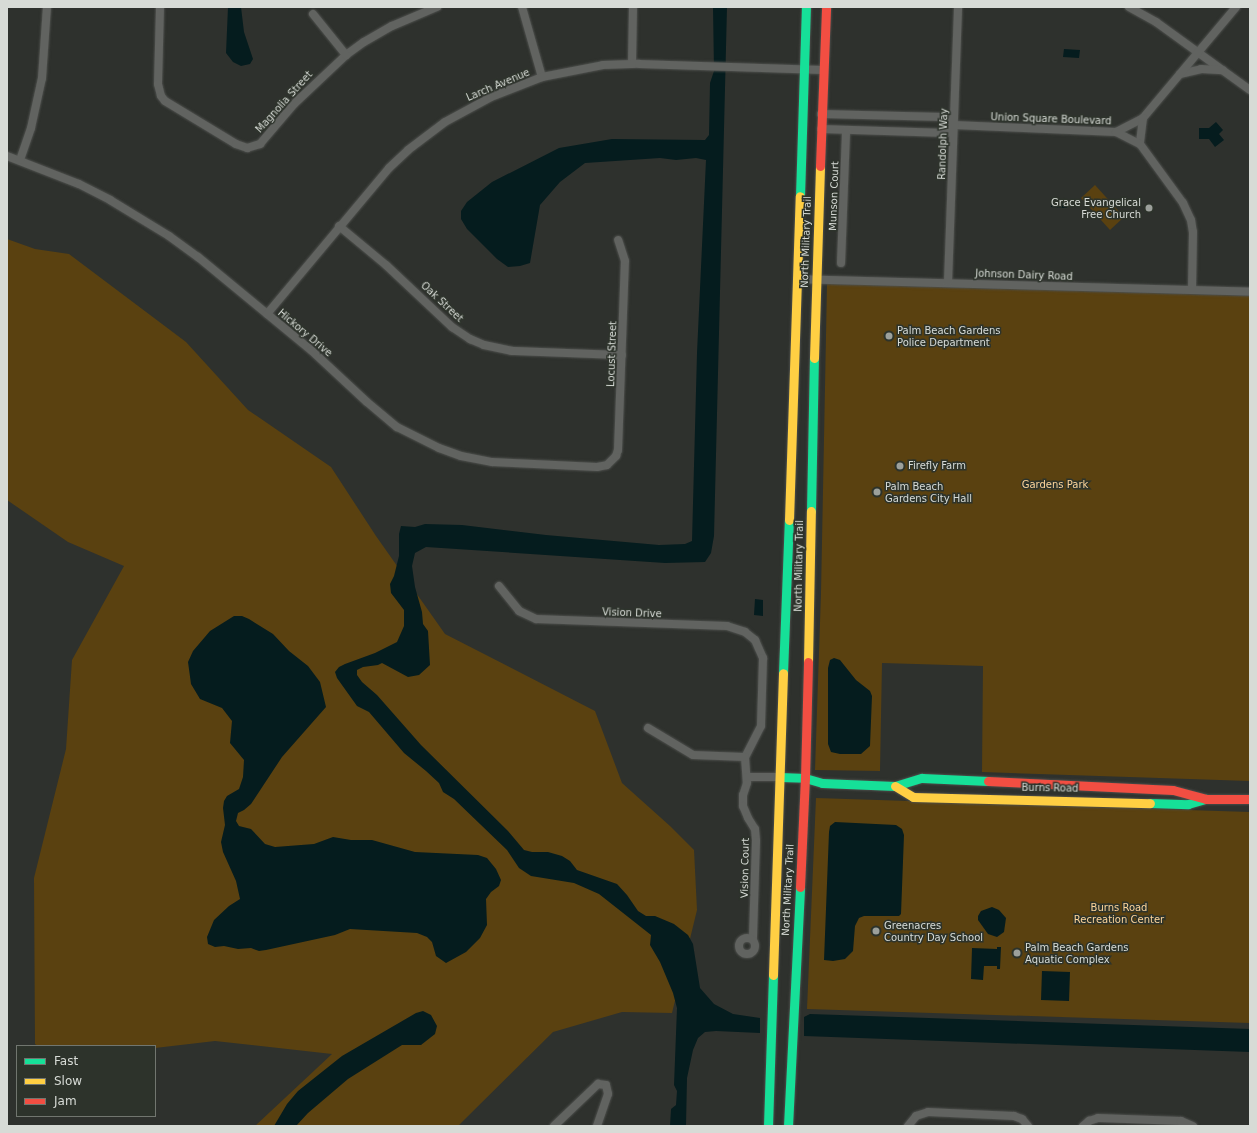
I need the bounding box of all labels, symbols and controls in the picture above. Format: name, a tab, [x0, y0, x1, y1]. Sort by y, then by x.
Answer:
street label: Larch Avenue	[464, 66, 532, 104]
street label: Magnolia Street	[253, 69, 315, 135]
street label: Randolph Way	[936, 108, 950, 180]
street label: Union Square Boulevard	[990, 111, 1112, 127]
street label: Munson Court	[827, 161, 841, 231]
street label: North Military Trail	[798, 196, 814, 288]
place label: Grace Evangelical Free Church	[1051, 196, 1141, 220]
marker: Grace Evangelical Free Church	[1144, 203, 1154, 213]
street label: Johnson Dairy Road	[975, 267, 1073, 283]
street label: Oak Street	[418, 279, 466, 325]
street label: Hickory Drive	[275, 307, 335, 359]
street label: Locust Street	[605, 321, 619, 387]
place label: Palm Beach Gardens Police Department	[897, 324, 1000, 348]
marker: Palm Beach Gardens Police Department	[884, 331, 894, 341]
place label: Firefly Farm	[908, 460, 966, 472]
marker: Firefly Farm	[895, 461, 905, 471]
park label: Gardens Park	[1022, 479, 1088, 491]
place label: Palm Beach Gardens City Hall	[885, 480, 972, 504]
marker: Palm Beach Gardens City Hall	[872, 487, 882, 497]
street label: North Military Trail	[792, 520, 806, 612]
street label: Vision Drive	[602, 606, 662, 620]
street label: Burns Road	[1021, 782, 1079, 794]
street label: Vision Court	[738, 838, 752, 898]
street label: North Military Trail	[780, 844, 796, 936]
park label: Burns Road Recreation Center	[1074, 901, 1164, 924]
place label: Greenacres Country Day School	[884, 919, 983, 942]
marker: Greenacres Country Day School	[871, 926, 881, 936]
place label: Palm Beach Gardens Aquatic Complex	[1025, 941, 1128, 964]
marker: Palm Beach Gardens Aquatic Complex	[1012, 948, 1022, 958]
legend	[16, 1045, 156, 1117]
text: Fast	[54, 1054, 78, 1068]
text: Slow	[54, 1074, 82, 1088]
text: Jam	[54, 1094, 77, 1108]

